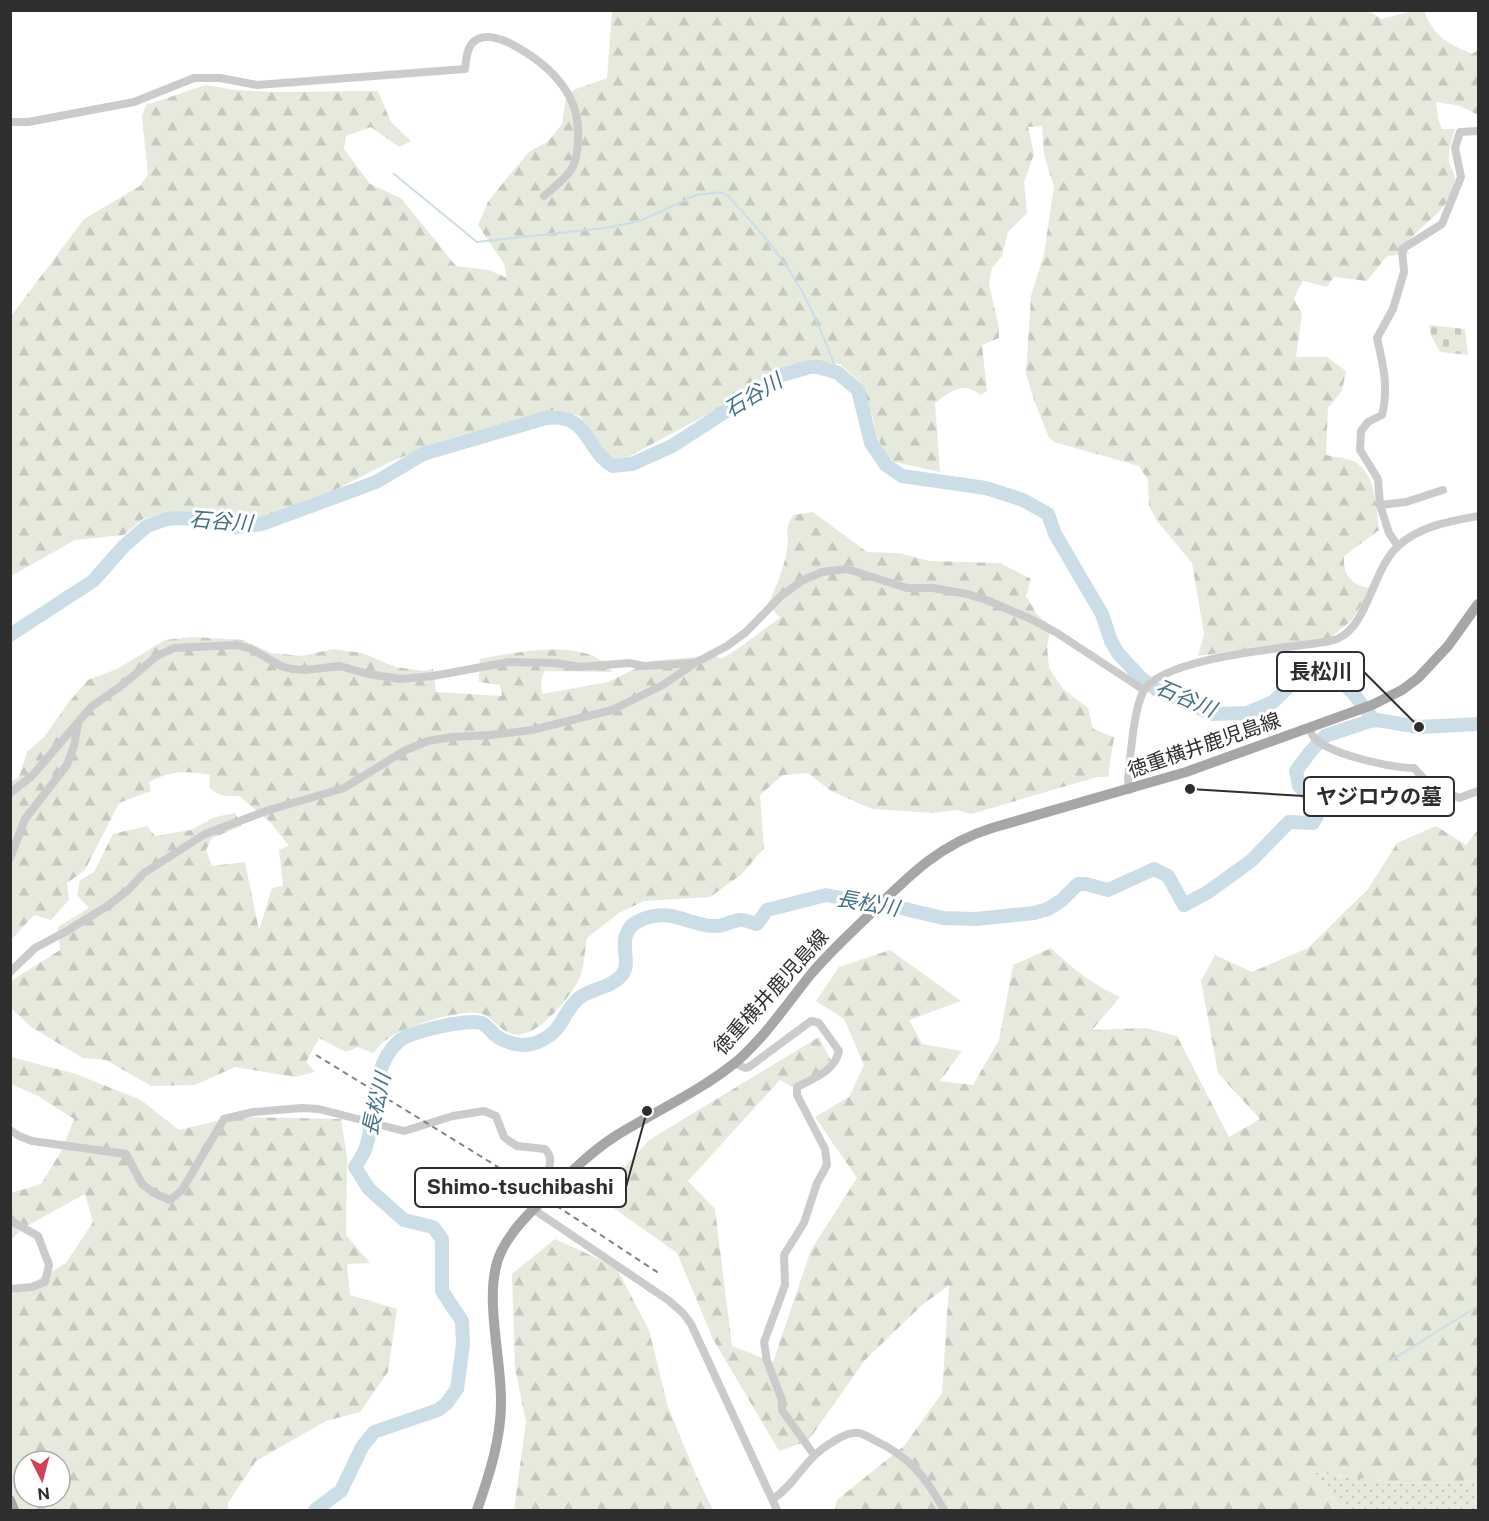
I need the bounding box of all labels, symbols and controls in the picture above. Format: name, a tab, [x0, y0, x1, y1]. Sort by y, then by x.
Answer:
water label: 石谷川	[720, 367, 788, 422]
water label: 石谷川	[189, 506, 255, 536]
callout: 長松川	[1277, 652, 1364, 691]
text: 長松川	[1290, 659, 1353, 684]
water label: 石谷川	[1152, 674, 1222, 723]
street label: 徳重横井鹿児島線	[1124, 708, 1284, 782]
callout: ヤジロウの墓	[1304, 777, 1454, 816]
text: ヤジロウの墓	[1316, 784, 1442, 809]
water label: 長松川	[835, 885, 903, 921]
street label: 徳重横井鹿児島線	[709, 925, 833, 1059]
water label: 長松川	[357, 1069, 396, 1138]
callout: Shimo-tsuchibashi	[415, 1168, 626, 1207]
text: Shimo-tsuchibashi	[426, 1174, 614, 1199]
north arrow	[12, 1449, 72, 1509]
text: N	[36, 1483, 51, 1504]

